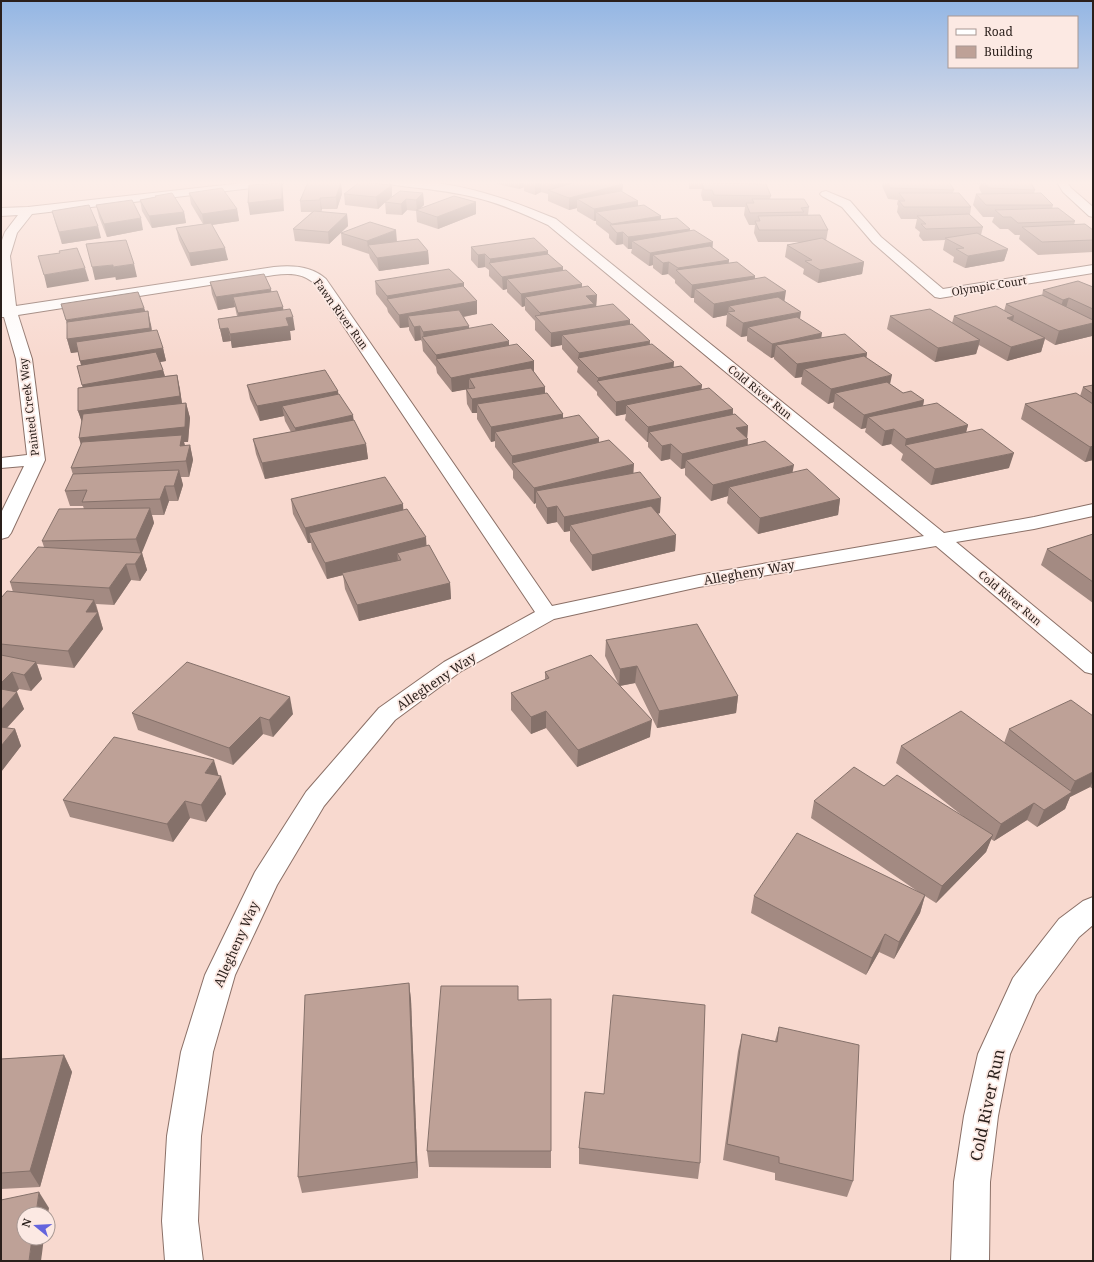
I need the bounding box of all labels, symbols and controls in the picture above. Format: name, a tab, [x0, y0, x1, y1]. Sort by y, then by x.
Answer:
legend	[948, 16, 1078, 68]
text: Road	[984, 23, 1014, 40]
text: Building	[984, 43, 1033, 60]
street label: Olympic Court	[950, 272, 1028, 299]
street label: Fawn River Run	[311, 275, 372, 352]
street label: Painted Creek Way	[15, 356, 42, 457]
street label: Cold River Run	[725, 361, 796, 422]
street label: Allegheny Way	[702, 555, 797, 589]
street label: Cold River Run	[975, 567, 1045, 629]
street label: Allegheny Way	[393, 647, 480, 714]
street label: Allegheny Way	[209, 898, 263, 990]
street label: Cold River Run	[964, 1047, 1010, 1163]
north arrow	[16, 1206, 56, 1246]
text: N	[18, 1216, 35, 1229]

